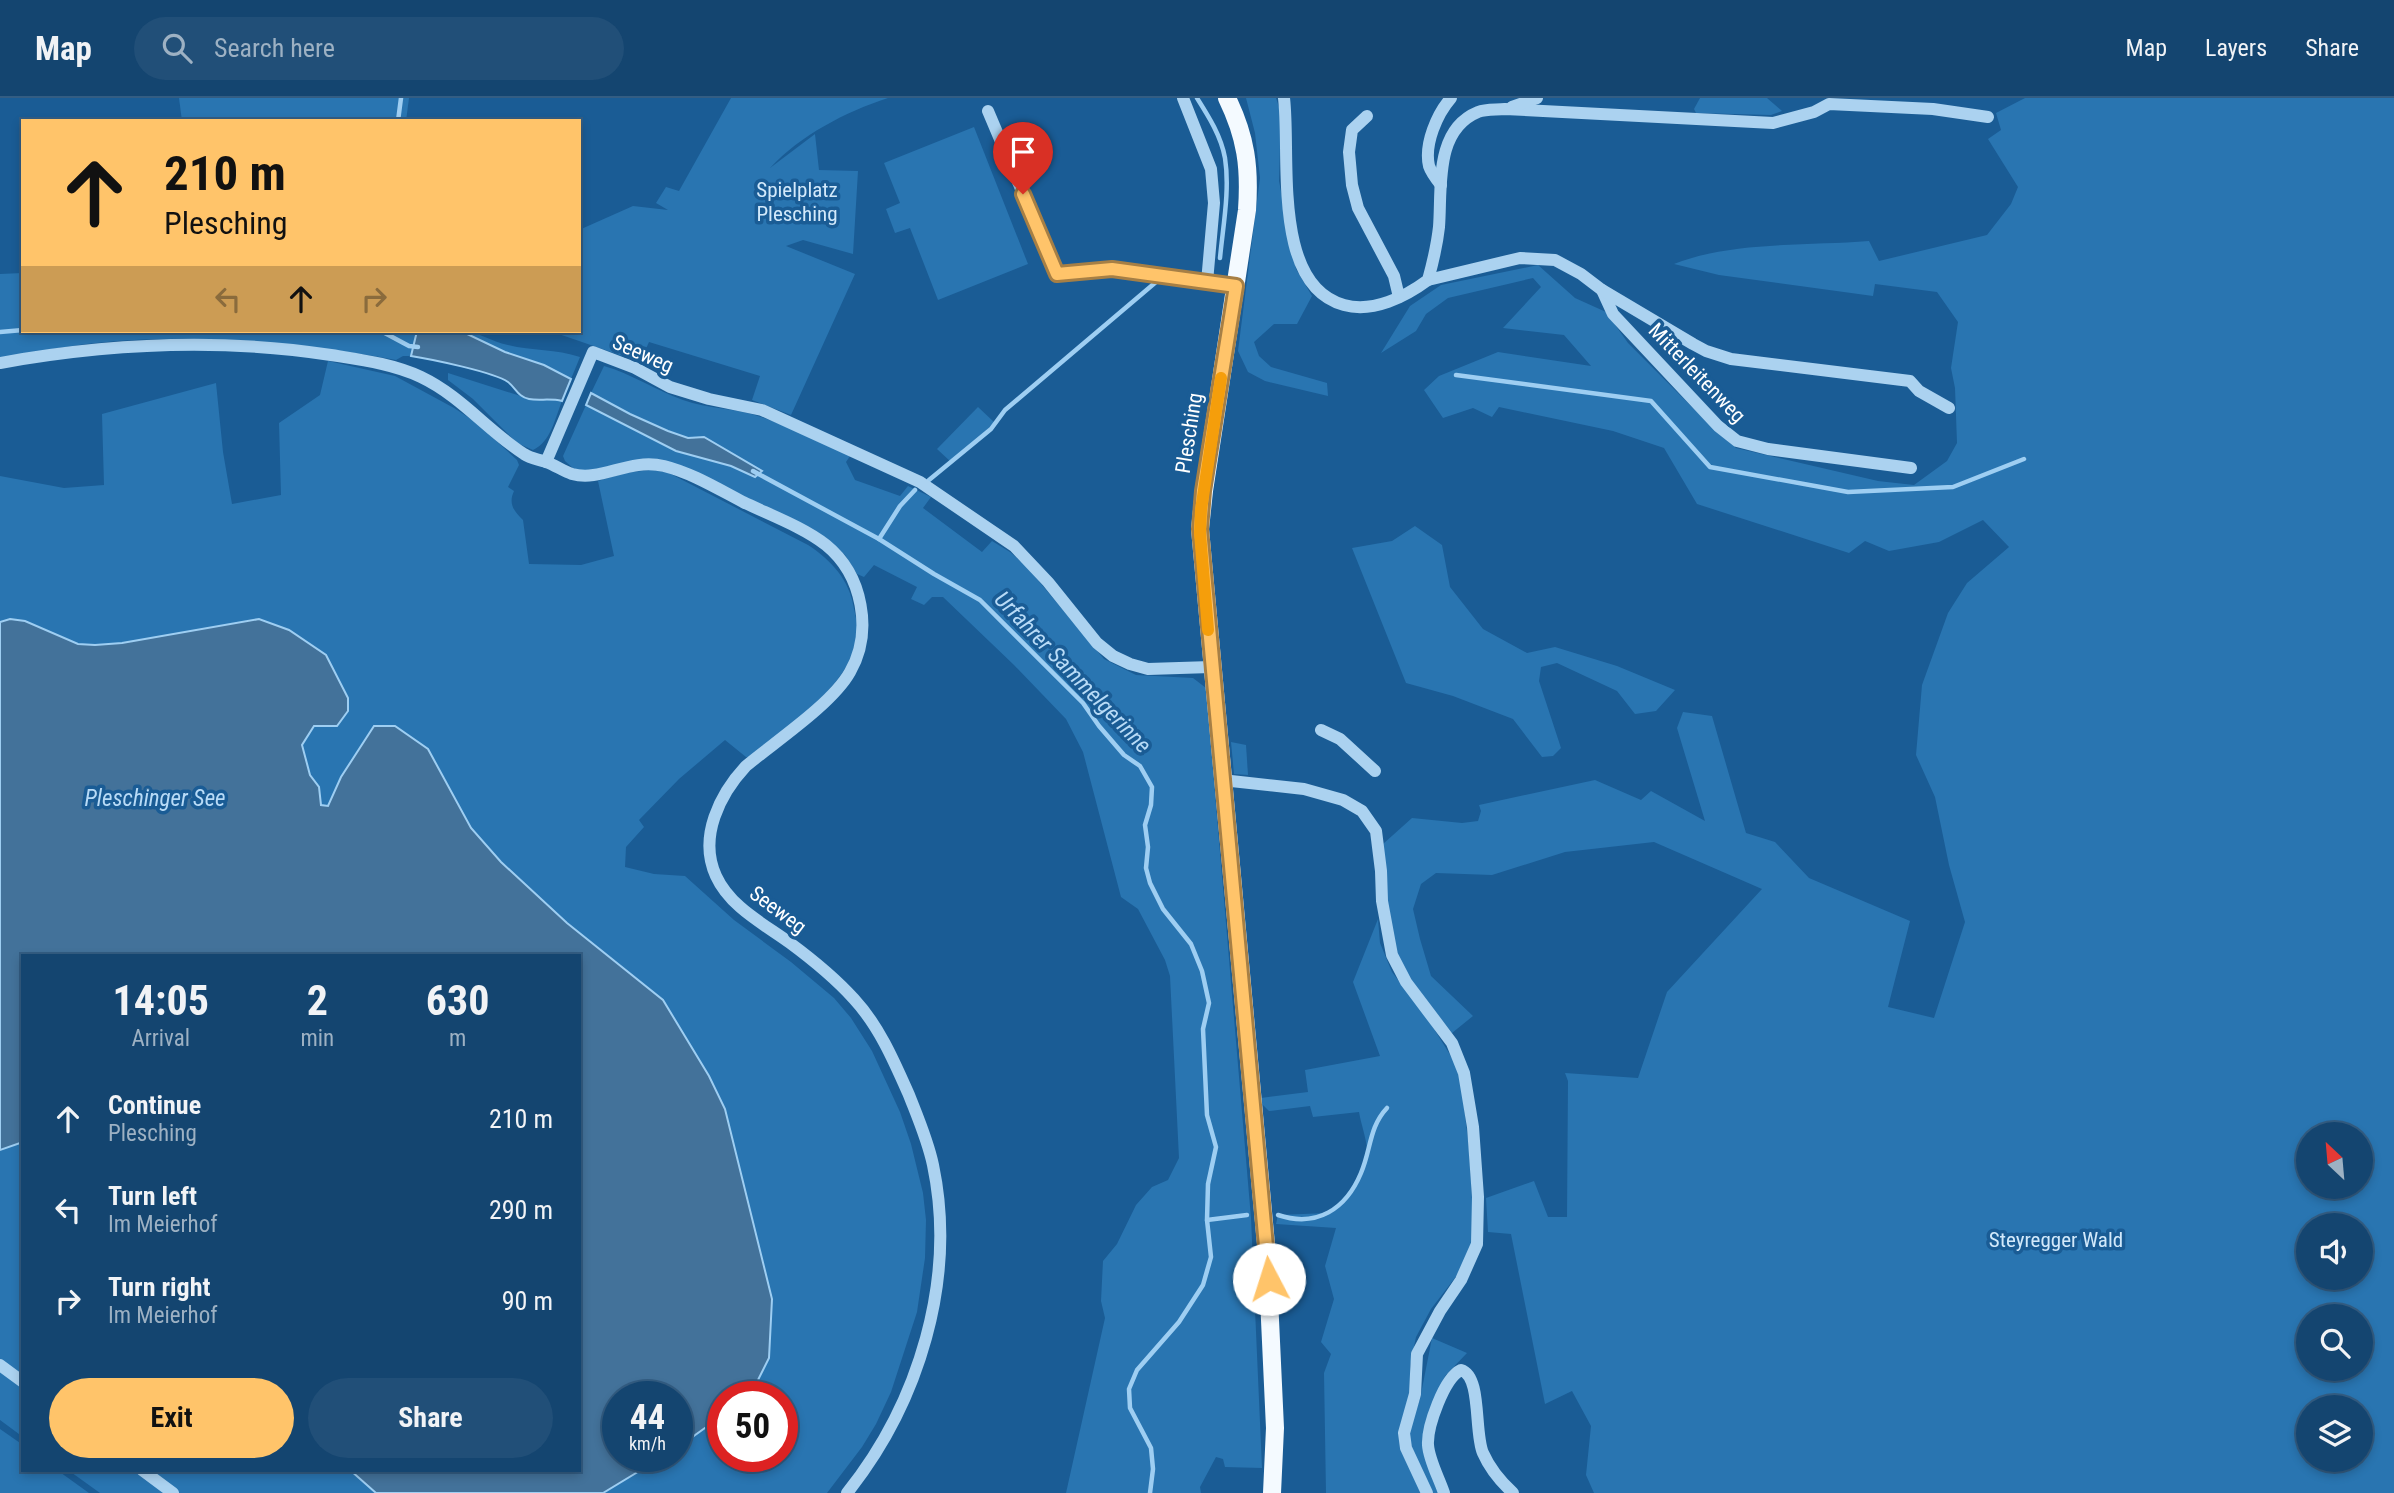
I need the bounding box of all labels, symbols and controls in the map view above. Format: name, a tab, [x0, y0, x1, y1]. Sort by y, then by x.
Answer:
search box	[134, 17, 624, 80]
text: Map	[35, 29, 92, 68]
icon: search	[158, 29, 196, 67]
text: Search here	[214, 33, 335, 63]
text: Map	[2126, 34, 2167, 62]
text: Layers	[2205, 34, 2267, 62]
text: Share	[2305, 34, 2359, 62]
pin	[993, 122, 1053, 194]
icon: arrive	[1004, 133, 1042, 171]
text: 210 m	[164, 145, 286, 202]
icon: ahead	[49, 147, 140, 238]
park label: Spielplatz Plesching	[756, 178, 838, 226]
text: Plesching	[164, 204, 288, 242]
icon: left	[209, 280, 247, 318]
icon: ahead	[282, 280, 320, 318]
icon: right	[355, 280, 393, 318]
street label: Mitterleitenweg	[1644, 318, 1750, 428]
street label: Seeweg	[609, 330, 677, 378]
street label: Plesching	[1171, 391, 1207, 475]
water label: Urfahrer Sammelgerinne	[989, 586, 1157, 759]
water label: Pleschinger See	[84, 785, 226, 812]
street label: Seeweg	[745, 881, 811, 939]
text: 14:05	[113, 976, 209, 1025]
text: 2	[307, 976, 328, 1025]
text: 630	[426, 976, 489, 1025]
text: Arrival	[131, 1025, 190, 1052]
text: min	[300, 1025, 334, 1052]
text: m	[449, 1025, 466, 1052]
text: Continue	[108, 1090, 201, 1120]
icon: ahead	[49, 1100, 87, 1138]
text: 210 m	[489, 1104, 553, 1134]
text: Plesching	[108, 1120, 197, 1147]
north arrow	[2296, 1122, 2373, 1199]
map controls	[2296, 1122, 2373, 1472]
text: Turn left	[108, 1181, 197, 1211]
icon: left	[49, 1191, 87, 1229]
text: 290 m	[489, 1195, 553, 1225]
text: Im Meierhof	[108, 1211, 218, 1238]
button: sound	[2296, 1213, 2373, 1290]
park label: Steyregger Wald	[1989, 1228, 2123, 1252]
position arrow	[1232, 1242, 1306, 1316]
text: Turn right	[108, 1272, 210, 1302]
icon: right	[49, 1282, 87, 1320]
text: 90 m	[502, 1286, 553, 1316]
text: Im Meierhof	[108, 1302, 218, 1329]
button: search	[2296, 1304, 2373, 1381]
button: Exit	[49, 1378, 294, 1458]
button: Share	[308, 1378, 553, 1458]
speed limit sign: 50	[707, 1381, 798, 1472]
button: layers	[2296, 1395, 2373, 1472]
text: 44	[630, 1397, 665, 1438]
text: km/h	[629, 1433, 666, 1454]

